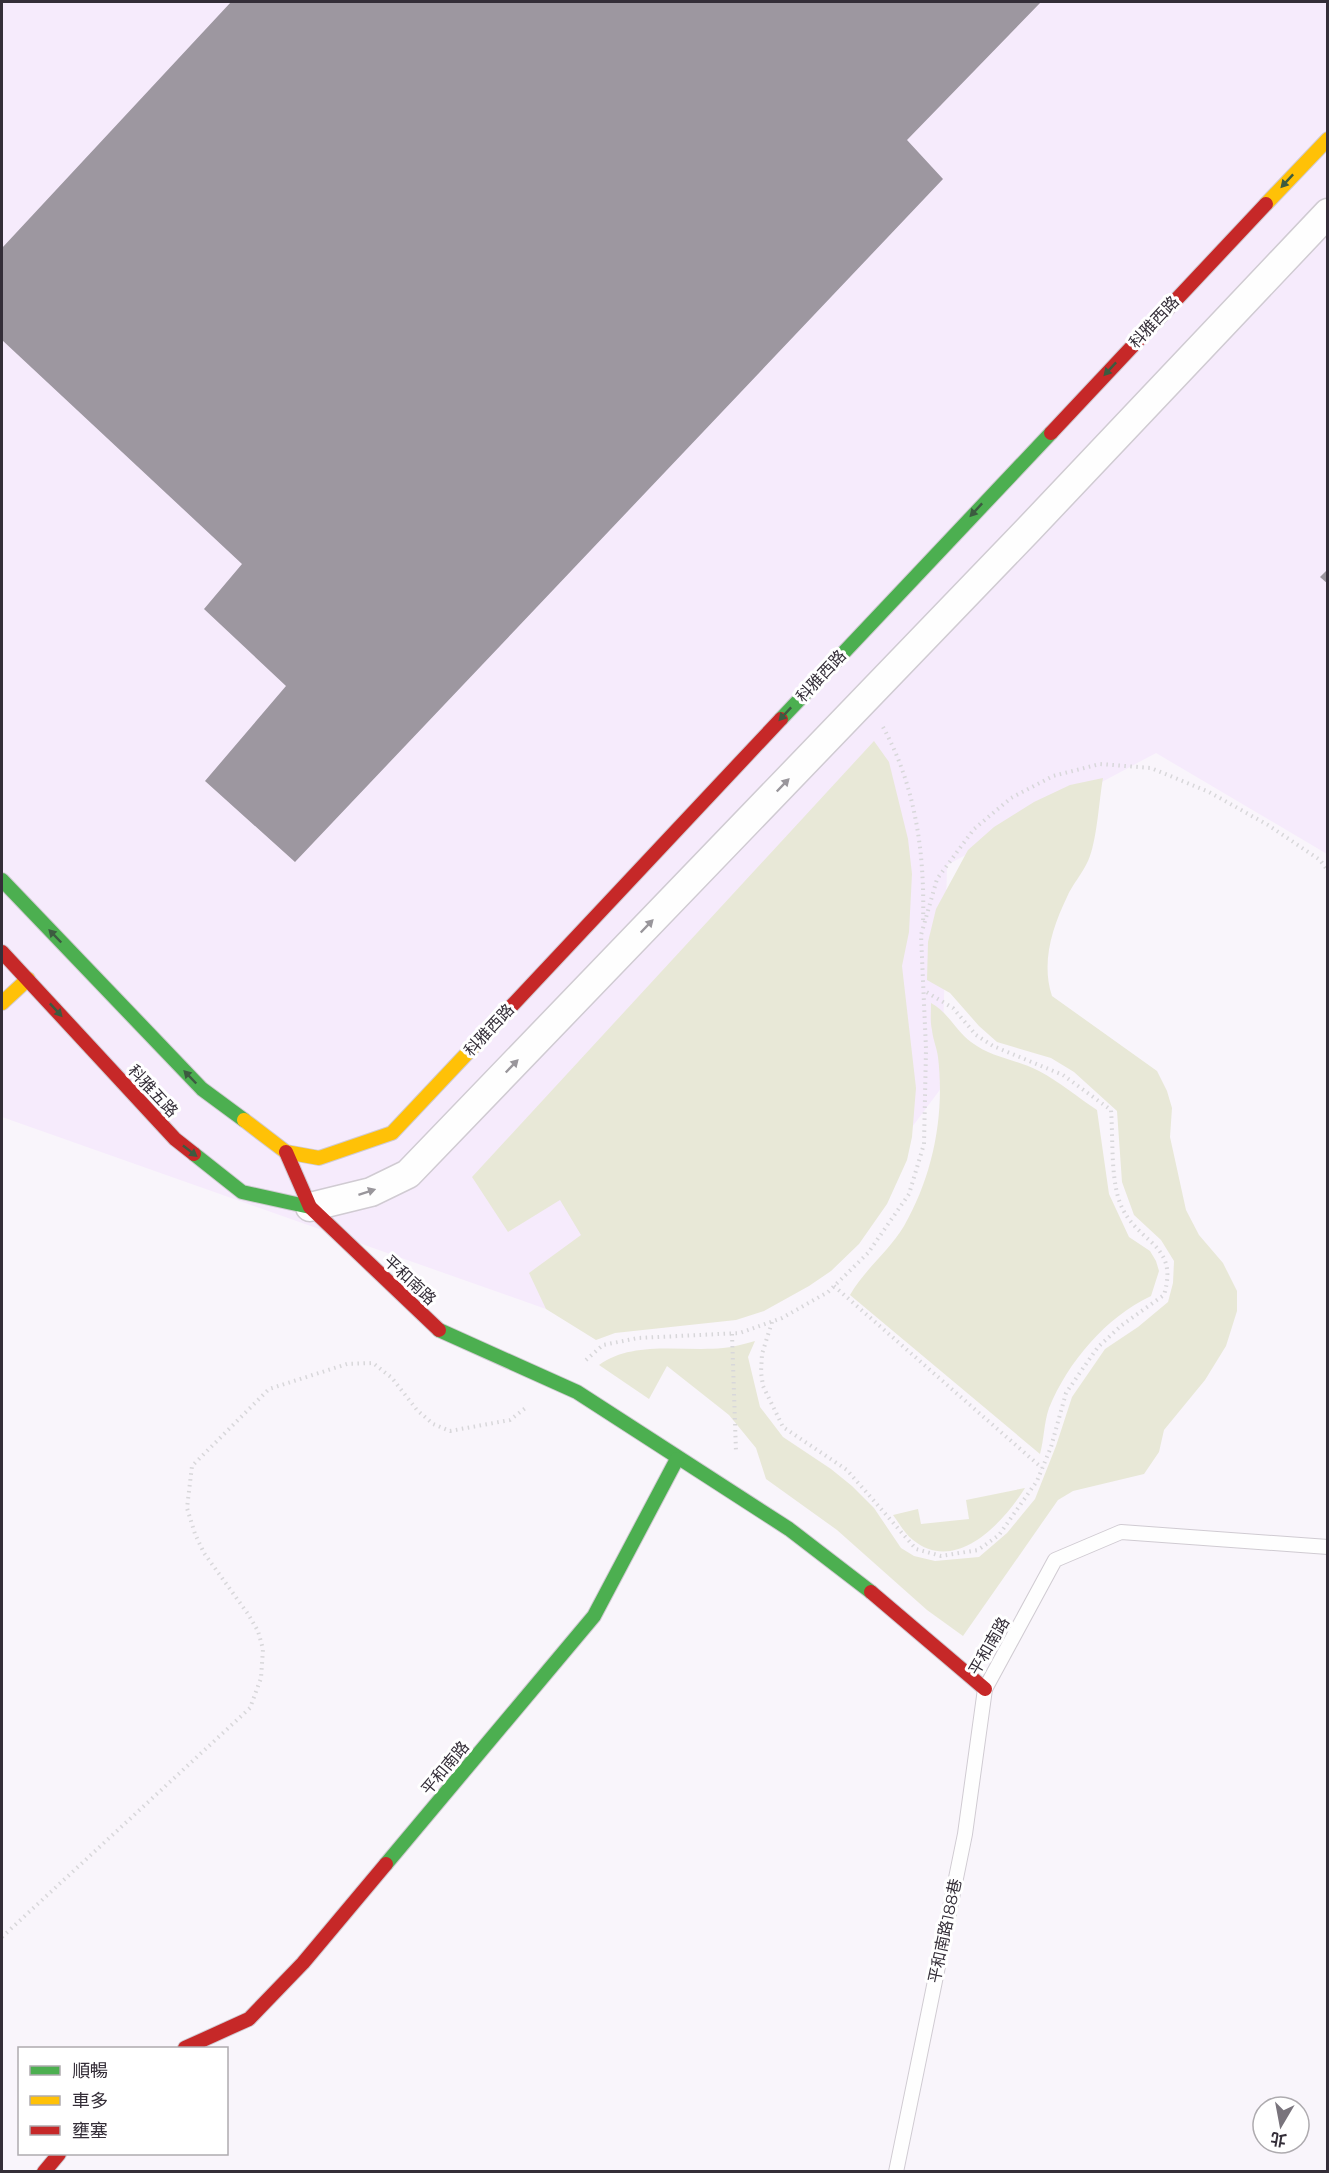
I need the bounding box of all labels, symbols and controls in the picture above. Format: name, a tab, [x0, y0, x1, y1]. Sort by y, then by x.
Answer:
one-way arrow	[1280, 174, 1294, 189]
street label: 科雅西路	[1125, 292, 1183, 352]
one-way arrow	[1103, 361, 1117, 376]
one-way arrow	[970, 502, 983, 517]
street label: 科雅西路	[792, 646, 850, 706]
one-way arrow	[778, 706, 792, 721]
one-way arrow	[775, 779, 789, 793]
one-way arrow	[640, 919, 654, 933]
one-way arrow	[48, 929, 62, 944]
street label: 科雅西路	[460, 1000, 518, 1060]
one-way arrow	[49, 1002, 63, 1017]
one-way arrow	[505, 1060, 519, 1074]
street label: 科雅五路	[124, 1061, 182, 1121]
one-way arrow	[184, 1070, 198, 1084]
one-way arrow	[182, 1145, 198, 1157]
one-way arrow	[358, 1187, 376, 1197]
street label: 平和南路	[380, 1251, 440, 1309]
street label: 平和南路	[965, 1614, 1013, 1678]
street label: 平和南路	[417, 1737, 473, 1799]
street label: 平和南路188巷	[925, 1877, 965, 1985]
legend	[18, 2047, 228, 2155]
text: 順暢	[72, 2060, 108, 2082]
text: 車多	[72, 2090, 108, 2112]
north arrow	[1251, 2095, 1311, 2155]
text: 壅塞	[72, 2120, 108, 2142]
text: 北	[1269, 2129, 1288, 2150]

